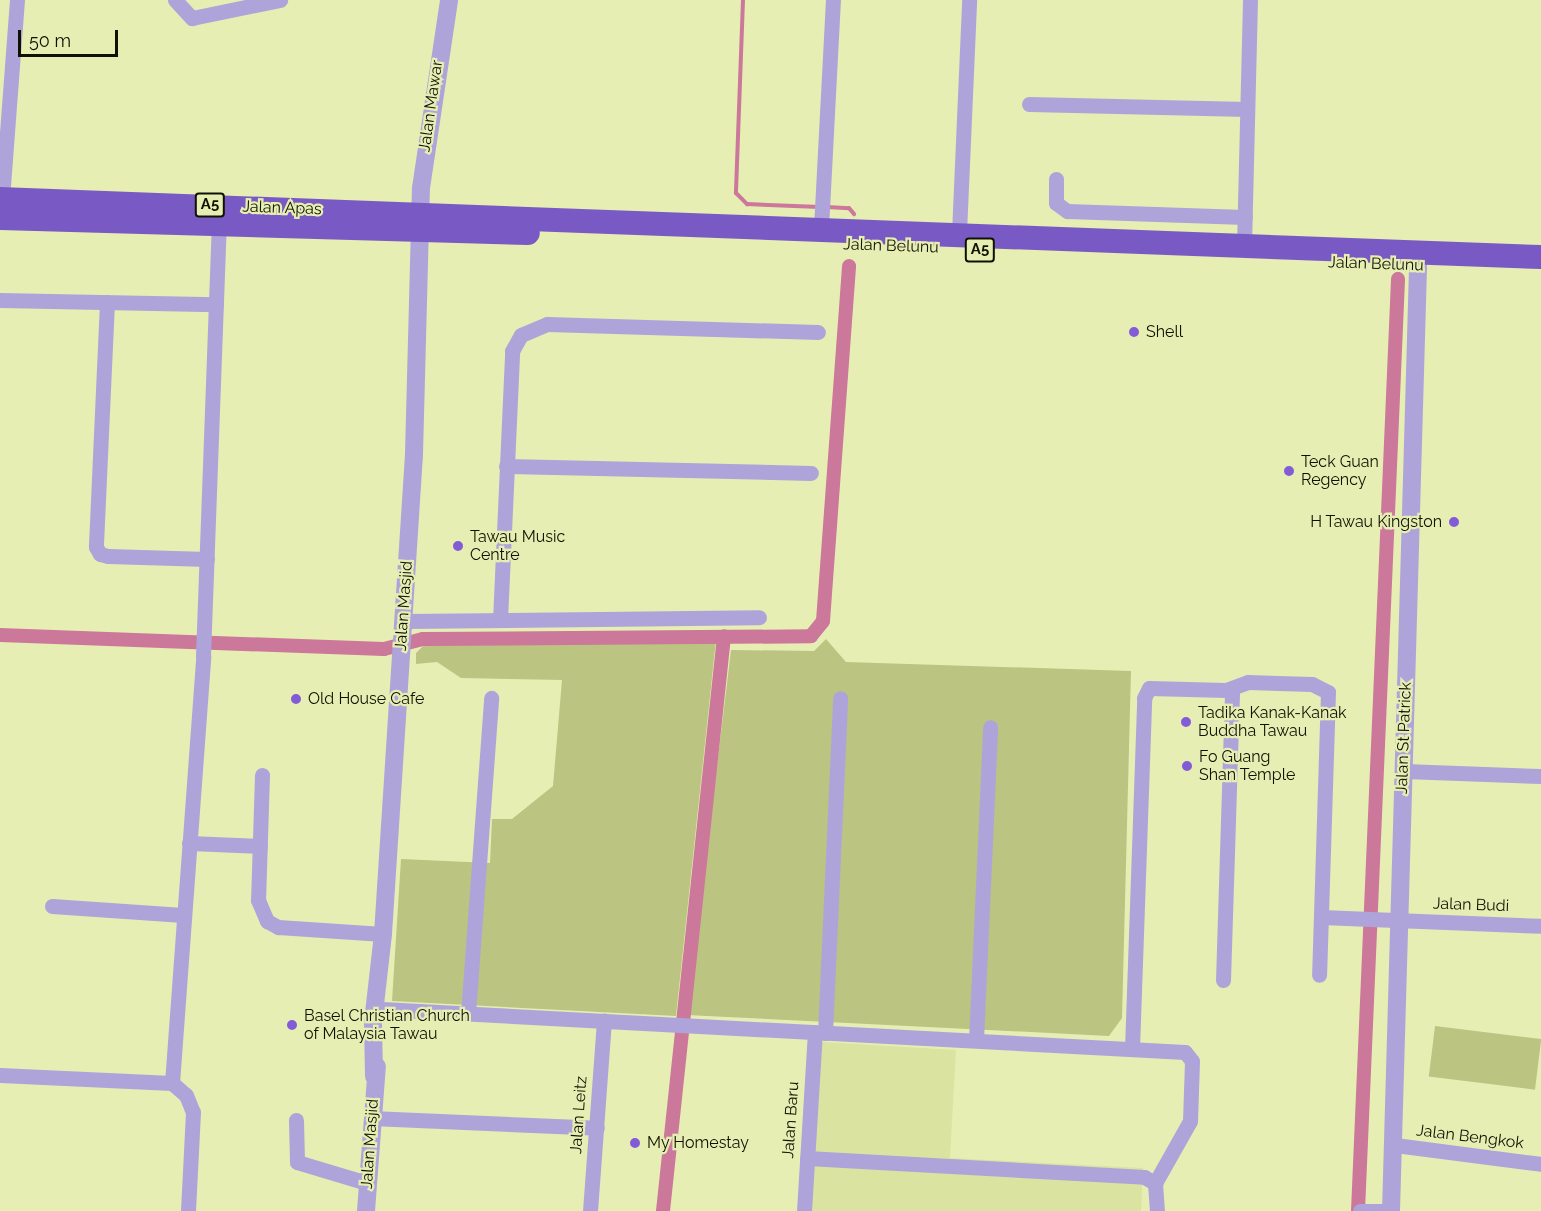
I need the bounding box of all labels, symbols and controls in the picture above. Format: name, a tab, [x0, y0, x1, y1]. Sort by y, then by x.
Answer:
scale bar	[21, 18, 122, 56]
text: 50 m	[29, 30, 71, 51]
street label: Jalan Mawar	[415, 59, 447, 153]
road number: A5	[194, 193, 226, 217]
street label: Jalan Apas	[242, 197, 322, 219]
street label: Jalan Belunu	[843, 235, 939, 257]
road number: A5	[964, 238, 996, 262]
street label: Jalan Belunu	[1328, 253, 1424, 275]
place label: Shell	[1146, 322, 1183, 342]
marker: Shell	[1127, 325, 1141, 339]
place label: Teck Guan Regency	[1301, 452, 1379, 490]
marker: Teck Guan Regency	[1282, 464, 1296, 478]
place label: H Tawau Kingston	[1310, 512, 1442, 532]
marker: H Tawau Kingston	[1447, 515, 1461, 529]
place label: Tawau Music Centre	[470, 527, 565, 565]
marker: Tawau Music Centre	[451, 539, 465, 553]
street label: Jalan Masjid	[391, 560, 417, 652]
street label: Jalan St Patrick	[1392, 682, 1416, 794]
place label: Old House Cafe	[308, 689, 424, 709]
marker: Old House Cafe	[289, 692, 303, 706]
place label: Tadika Kanak-Kanak Buddha Tawau	[1198, 703, 1347, 741]
marker: Tadika Kanak-Kanak Buddha Tawau	[1179, 715, 1193, 729]
place label: Fo Guang Shan Temple	[1199, 747, 1296, 785]
marker: Fo Guang Shan Temple	[1180, 759, 1194, 773]
street label: Jalan Budi	[1433, 894, 1509, 916]
place label: Basel Christian Church of Malaysia Tawau	[304, 1006, 470, 1044]
marker: Basel Christian Church of Malaysia Tawau	[285, 1018, 299, 1032]
street label: Jalan Leitz	[567, 1075, 591, 1155]
street label: Jalan Baru	[779, 1081, 803, 1159]
street label: Jalan Masjid	[357, 1098, 383, 1190]
street label: Jalan Bengkok	[1415, 1121, 1525, 1153]
place label: My Homestay	[647, 1133, 749, 1153]
marker: My Homestay	[628, 1136, 642, 1150]

